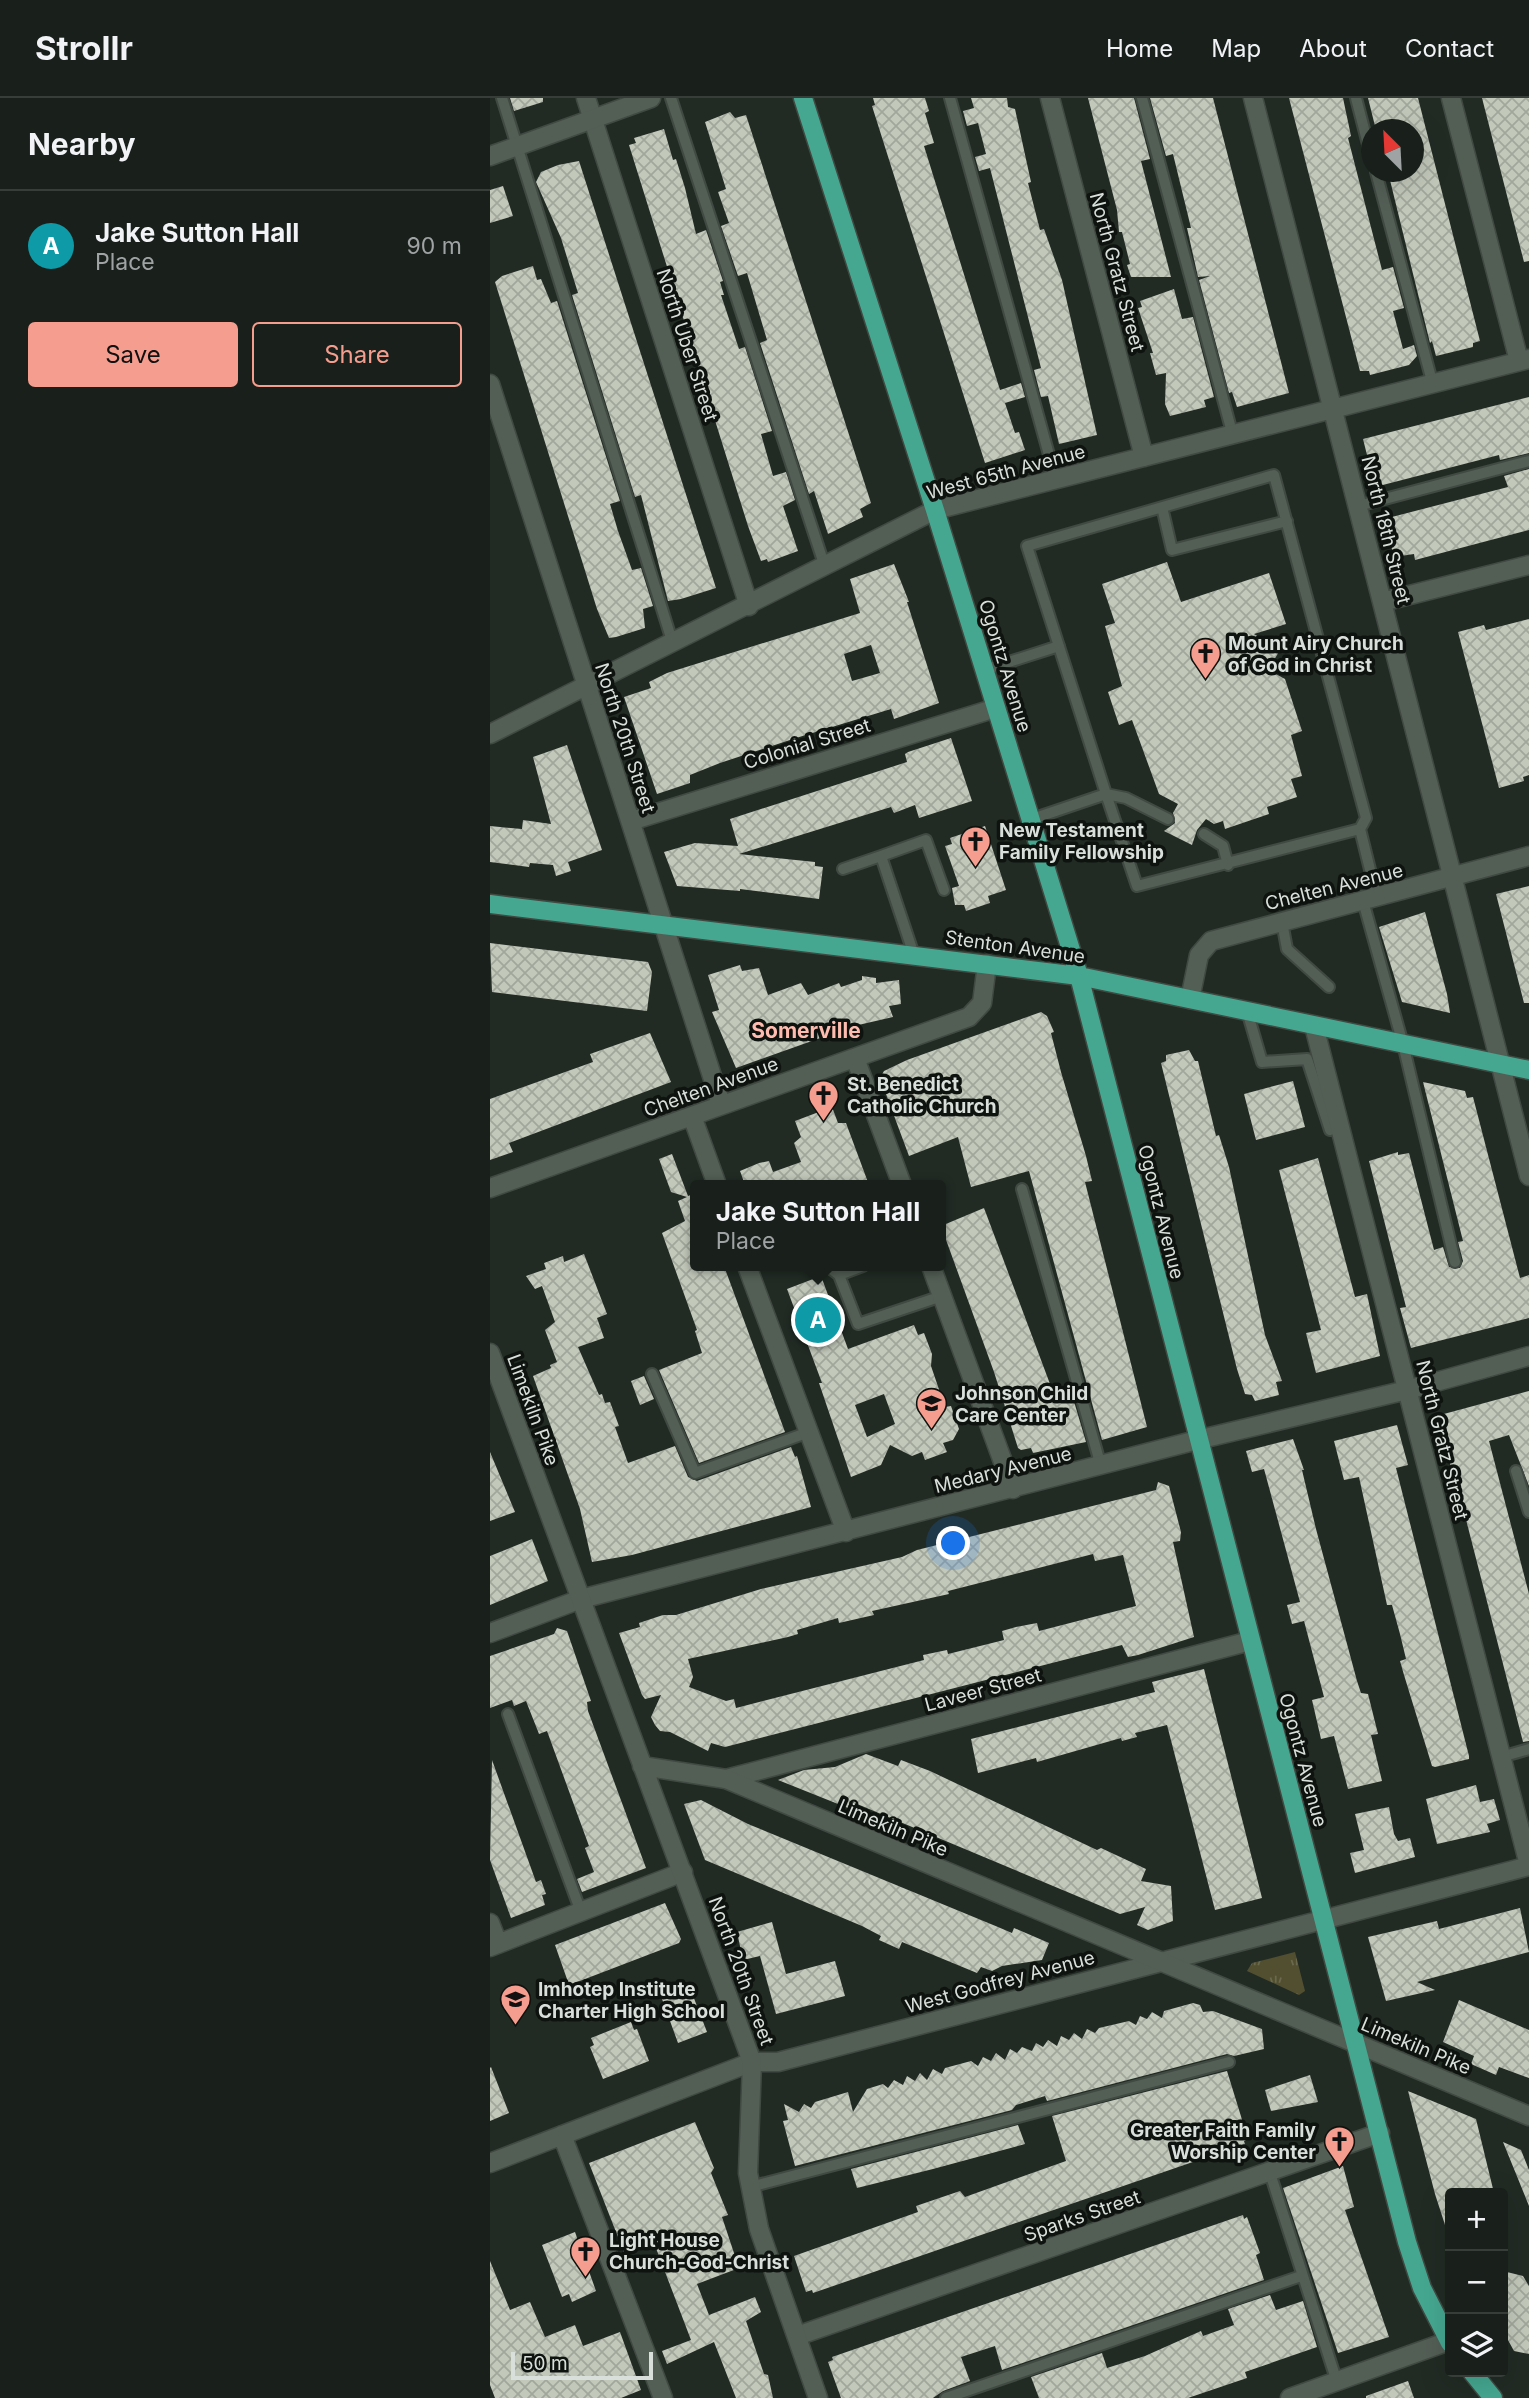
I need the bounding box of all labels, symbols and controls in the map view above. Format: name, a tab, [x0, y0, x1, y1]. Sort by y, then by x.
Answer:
text: Strollr	[35, 28, 133, 68]
text: Home	[1106, 34, 1173, 63]
text: Map	[1211, 34, 1261, 63]
text: About	[1299, 34, 1367, 63]
text: Contact	[1405, 34, 1494, 63]
north arrow	[1361, 119, 1424, 182]
text: Nearby	[28, 126, 136, 162]
street label: North Gratz Street	[1085, 190, 1149, 354]
text: Jake Sutton Hall	[95, 217, 299, 248]
text: A	[42, 232, 60, 260]
text: 90 m	[407, 232, 462, 260]
text: Place	[95, 248, 155, 276]
street label: North Uber Street	[652, 266, 722, 424]
button: Save	[28, 322, 238, 387]
button: Share	[252, 322, 462, 387]
street label: West 65th Avenue	[924, 440, 1088, 504]
street label: North 18th Street	[1356, 454, 1416, 606]
street label: Ogontz Avenue	[974, 597, 1036, 735]
place label: Mount Airy Church of God in Christ	[1228, 632, 1404, 677]
church icon: Mount Airy Church of God in Christ	[1188, 637, 1222, 681]
street label: North 20th Street	[590, 660, 660, 816]
street label: Colonial Street	[741, 714, 873, 774]
place label: New Testament Family Fellowship	[999, 819, 1164, 864]
church icon: New Testament Family Fellowship	[959, 824, 993, 868]
street label: Chelten Avenue	[1263, 859, 1405, 915]
street label: Stenton Avenue	[943, 926, 1087, 968]
district label: Somerville	[751, 1018, 861, 1043]
street label: Chelten Avenue	[641, 1052, 781, 1122]
place label: St. Benedict Catholic Church	[847, 1073, 997, 1118]
church icon: St. Benedict Catholic Church	[807, 1078, 841, 1122]
street label: Ogontz Avenue	[1133, 1142, 1189, 1282]
popup	[690, 1180, 946, 1271]
text: Jake Sutton Hall	[716, 1196, 920, 1227]
text: Place	[716, 1227, 776, 1255]
pin: A	[795, 1294, 841, 1346]
street label: Limekiln Pike	[502, 1351, 564, 1469]
street label: North Gratz Street	[1411, 1358, 1473, 1522]
place label: Johnson Child Care Center	[955, 1382, 1088, 1427]
school or university icon: Johnson Child Care Center	[915, 1387, 949, 1431]
street label: Medary Avenue	[932, 1442, 1074, 1498]
your location	[936, 1526, 970, 1560]
street label: Laveer Street	[922, 1663, 1044, 1717]
street label: Ogontz Avenue	[1274, 1691, 1332, 1829]
street label: Limekiln Pike	[835, 1795, 951, 1861]
street label: North 20th Street	[703, 1894, 779, 2048]
street label: West Godfrey Avenue	[903, 1946, 1097, 2018]
place label: Imhotep Institute Charter High School	[538, 1978, 725, 2023]
school or university icon: Imhotep Institute Charter High School	[498, 1983, 532, 2027]
street label: Limekiln Pike	[1358, 2013, 1474, 2079]
place label: Greater Faith Family Worship Center	[1130, 2119, 1317, 2164]
church icon: Greater Faith Family Worship Center	[1322, 2124, 1356, 2168]
street label: Sparks Street	[1021, 2185, 1143, 2247]
map controls	[1445, 2188, 1508, 2377]
button: +	[1445, 2188, 1508, 2251]
place label: Light House Church-God-Christ	[609, 2229, 789, 2274]
church icon: Light House Church-God-Christ	[569, 2234, 603, 2278]
button: −	[1445, 2251, 1508, 2314]
button: layers	[1445, 2314, 1508, 2377]
scale bar	[511, 2349, 653, 2381]
text: 50 m	[522, 2352, 568, 2375]

